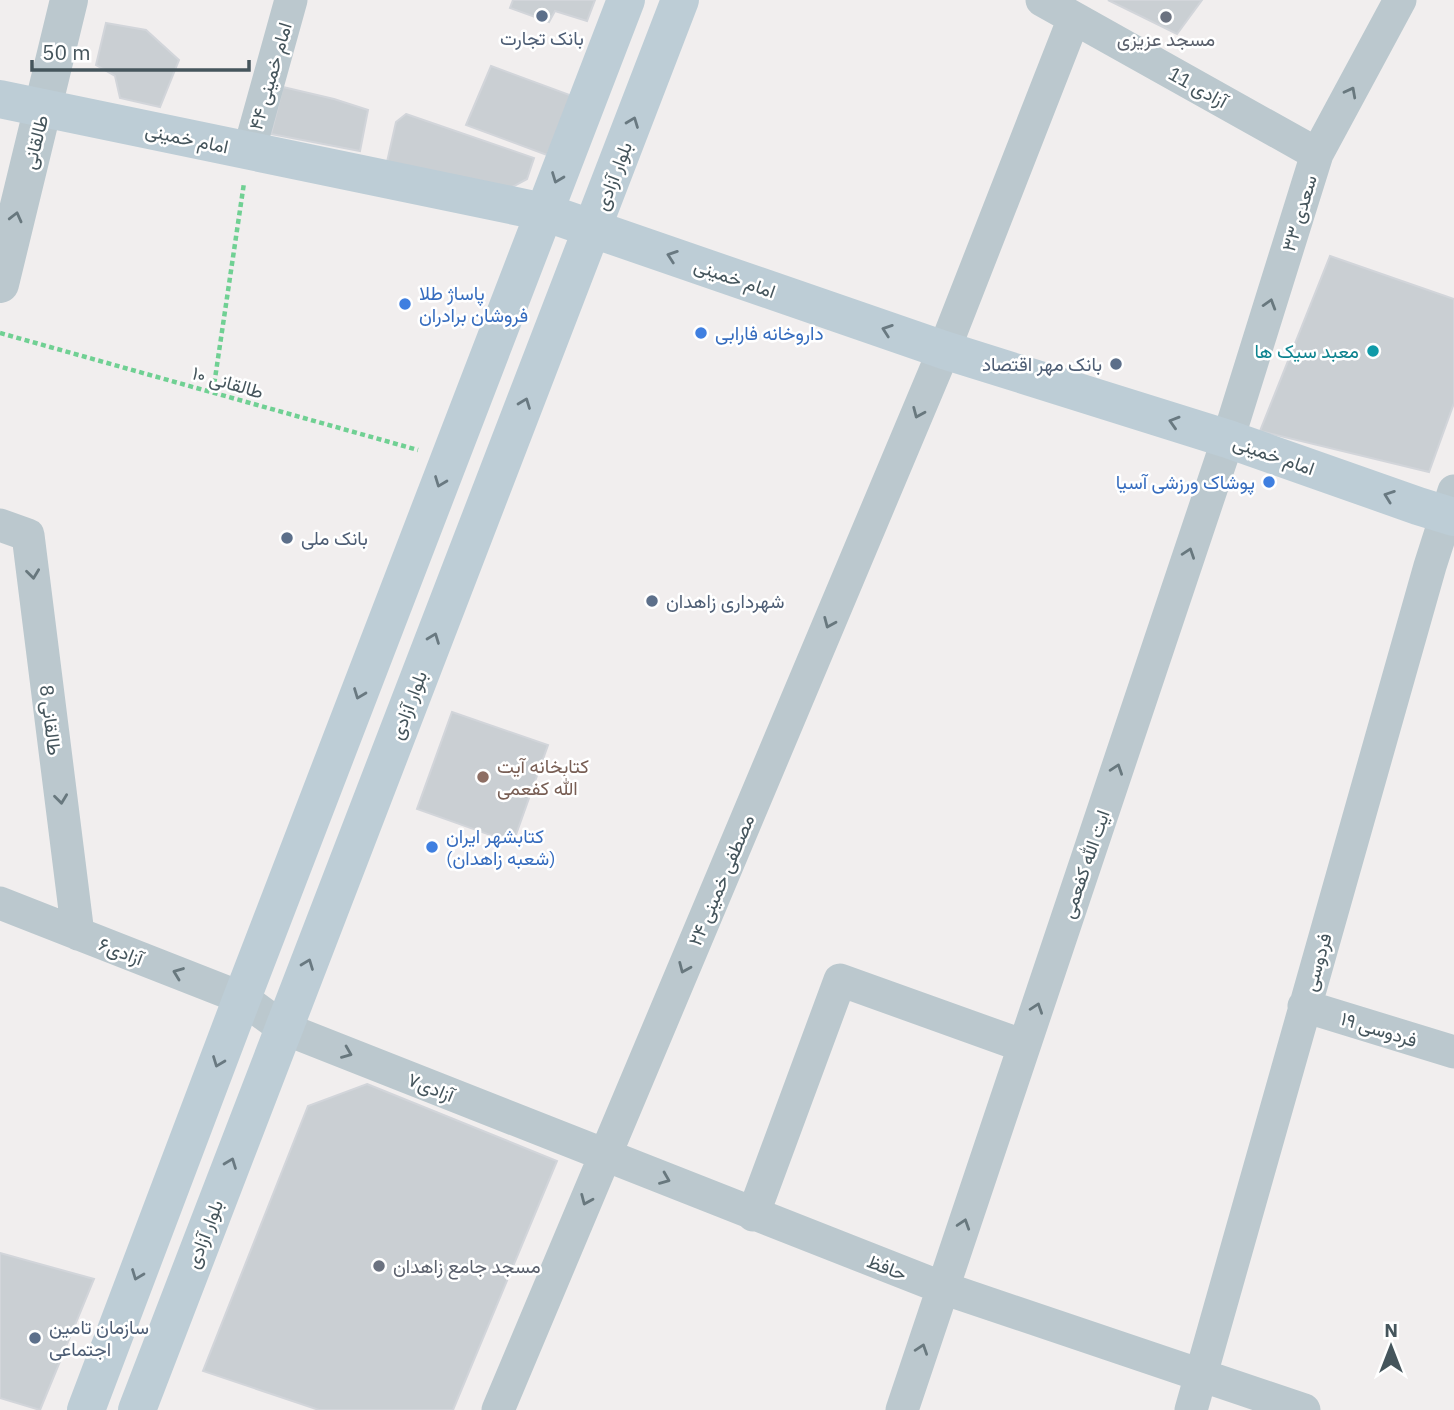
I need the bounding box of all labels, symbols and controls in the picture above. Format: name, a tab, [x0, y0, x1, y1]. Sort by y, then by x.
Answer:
marker: بانک تجارت	[534, 8, 550, 24]
marker: مسجد عزیزی	[1158, 9, 1174, 25]
street label: امام خمینی ۴۴	[243, 19, 298, 133]
place label: بانک تجارت	[500, 26, 584, 50]
place label: مسجد عزیزی	[1117, 27, 1215, 51]
scale bar	[32, 28, 248, 72]
text: 50 m	[42, 38, 91, 66]
street label: آزادی 11	[1164, 61, 1233, 114]
one-way arrow	[1342, 86, 1356, 99]
street label: طالقانی	[17, 112, 53, 172]
one-way arrow	[625, 116, 639, 128]
street label: امام خمینی	[143, 117, 231, 160]
street label: بلوار آزادی	[589, 138, 637, 214]
one-way arrow	[552, 171, 566, 183]
street label: سعدی ۳۳	[1276, 172, 1322, 254]
one-way arrow	[8, 211, 23, 223]
one-way arrow	[667, 250, 679, 264]
street label: امام خمینی	[691, 253, 779, 304]
place label: پاساژ طلا فروشان برادران	[419, 281, 528, 327]
marker: پاساژ طلا فروشان برادران	[397, 296, 413, 312]
one-way arrow	[1262, 298, 1277, 310]
place label: داروخانه فارابی	[715, 321, 824, 345]
one-way arrow	[882, 324, 894, 338]
marker: داروخانه فارابی	[693, 325, 709, 341]
place label: معبد سیک ها	[1254, 339, 1359, 363]
marker: معبد سیک ها	[1365, 343, 1381, 359]
place label: بانک مهر اقتصاد	[982, 352, 1102, 376]
marker: بانک مهر اقتصاد	[1108, 356, 1124, 372]
street label: طالقانی ۱۰	[190, 360, 266, 404]
one-way arrow	[516, 397, 530, 409]
one-way arrow	[912, 406, 926, 418]
one-way arrow	[1168, 416, 1181, 430]
street label: امام خمینی	[1230, 430, 1318, 481]
place label: پوشاک ورزشی آسیا	[1116, 470, 1255, 496]
marker: پوشاک ورزشی آسیا	[1261, 474, 1277, 490]
one-way arrow	[435, 475, 449, 487]
one-way arrow	[1383, 490, 1396, 504]
place label: بانک ملی	[301, 526, 368, 550]
marker: بانک ملی	[279, 530, 295, 546]
one-way arrow	[1181, 548, 1195, 560]
one-way arrow	[25, 568, 40, 579]
place label: شهرداری زاهدان	[666, 589, 784, 613]
marker: شهرداری زاهدان	[644, 593, 660, 609]
one-way arrow	[824, 616, 838, 628]
one-way arrow	[426, 632, 440, 644]
street label: بلوار آزادی	[384, 667, 432, 743]
street label: طالقانی 8	[35, 683, 67, 757]
one-way arrow	[353, 687, 367, 699]
place label: کتابخانه آیت الله کفعمی	[497, 754, 589, 800]
one-way arrow	[1109, 764, 1123, 776]
marker: کتابخانه آیت الله کفعمی	[475, 769, 491, 785]
one-way arrow	[54, 793, 69, 805]
street label: ایت الله کفعمی	[1055, 807, 1115, 921]
street label: مصطفی خمینی ۲۴	[683, 811, 759, 949]
place label: کتابشهر ایران (شعبه زاهدان)	[446, 824, 556, 870]
marker: کتابشهر ایران (شعبه زاهدان)	[424, 839, 440, 855]
street label: فردوسی	[1297, 930, 1337, 994]
street label: آزادی۶	[95, 932, 148, 971]
one-way arrow	[299, 959, 313, 971]
one-way arrow	[678, 961, 692, 973]
one-way arrow	[173, 968, 185, 982]
one-way arrow	[1029, 1002, 1043, 1015]
street label: فردوسی ۱۹	[1338, 1006, 1420, 1052]
one-way arrow	[340, 1045, 352, 1059]
one-way arrow	[212, 1056, 226, 1068]
street label: آزادی۷	[404, 1067, 459, 1108]
one-way arrow	[223, 1158, 237, 1170]
one-way arrow	[658, 1171, 670, 1185]
one-way arrow	[581, 1193, 595, 1205]
street label: بلوار آزادی	[180, 1196, 228, 1272]
one-way arrow	[956, 1218, 971, 1230]
street label: حافظ	[864, 1248, 910, 1286]
place label: مسجد جامع زاهدان	[393, 1254, 541, 1280]
marker: مسجد جامع زاهدان	[371, 1258, 387, 1274]
one-way arrow	[132, 1269, 146, 1281]
north arrow	[1356, 1312, 1426, 1382]
place label: سازمان تامین اجتماعی	[49, 1315, 149, 1361]
text: N	[1384, 1318, 1398, 1342]
marker: سازمان تامین اجتماعی	[27, 1330, 43, 1346]
one-way arrow	[914, 1344, 928, 1356]

